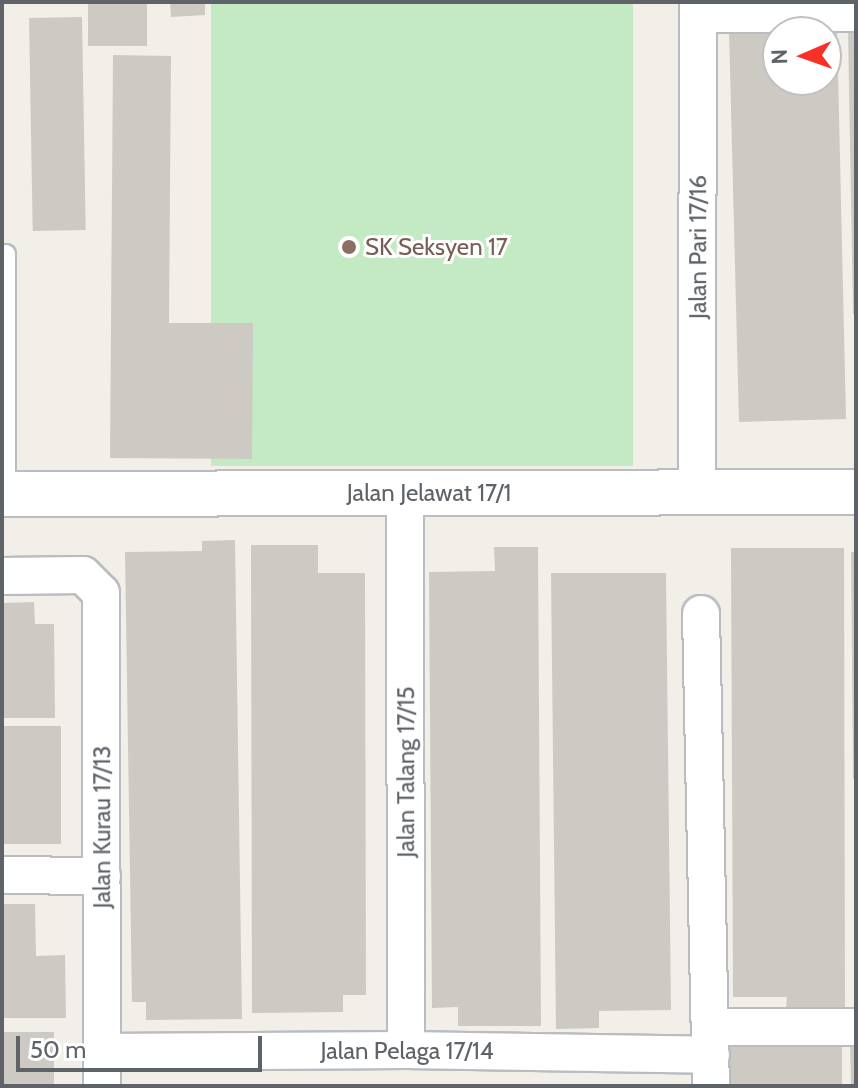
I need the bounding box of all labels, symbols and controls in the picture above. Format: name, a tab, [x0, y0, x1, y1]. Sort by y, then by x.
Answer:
north arrow	[762, 16, 842, 96]
text: N	[766, 49, 793, 65]
street label: Jalan Pari 17/16	[684, 175, 712, 319]
place label: SK Seksyen 17	[365, 233, 508, 261]
marker: SK Seksyen 17	[340, 238, 358, 256]
street label: Jalan Jelawat 17/1	[347, 479, 511, 507]
street label: Jalan Talang 17/15	[392, 686, 420, 858]
street label: Jalan Kurau 17/13	[88, 745, 116, 909]
scale bar	[20, 1020, 266, 1070]
text: 50 m	[30, 1035, 86, 1064]
street label: Jalan Pelaga 17/14	[320, 1037, 494, 1065]

